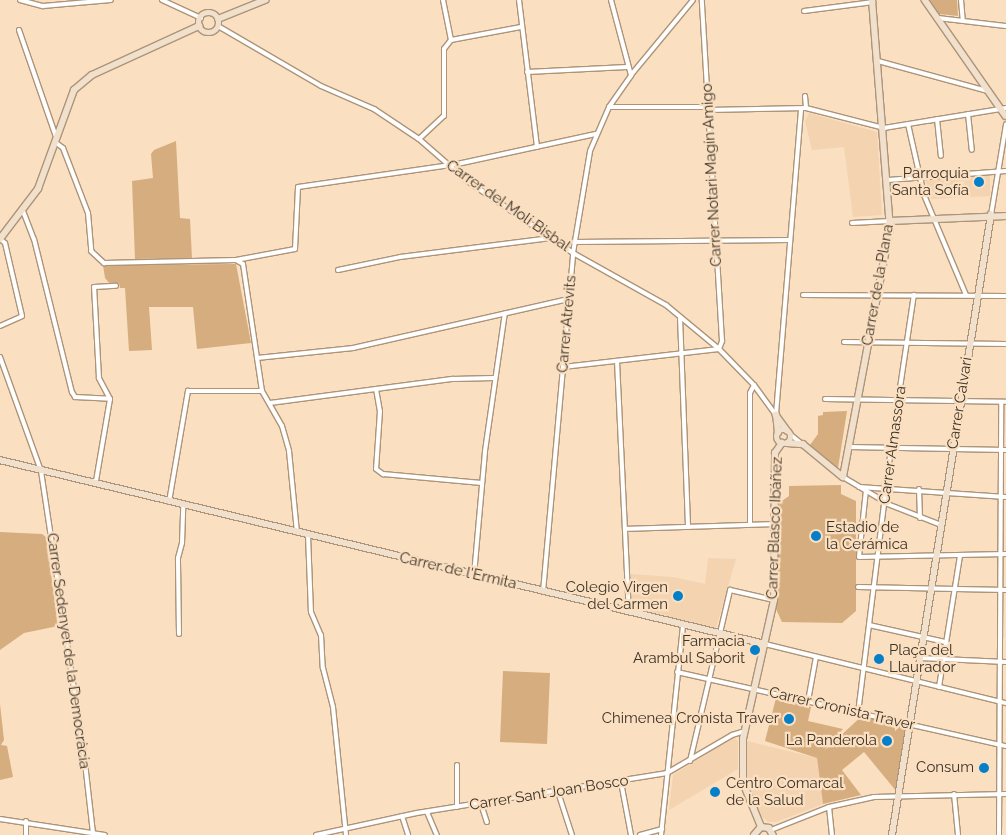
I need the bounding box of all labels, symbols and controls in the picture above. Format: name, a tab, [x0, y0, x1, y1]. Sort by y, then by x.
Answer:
street label: Carrer Notari Magín Amigo	[698, 83, 726, 267]
street label: Carrer del Molí Bisbal	[442, 156, 574, 256]
place label: Parroquia Santa Sofía	[892, 164, 969, 199]
marker: Parroquia Santa Sofía	[973, 176, 985, 188]
street label: Carrer de la Plana	[858, 223, 898, 347]
street label: Carrer Atrevits	[554, 274, 580, 374]
street label: Carrer Calvari	[944, 355, 976, 451]
street label: Carrer Almassora	[876, 385, 910, 505]
street label: Carrer Blasco Ibáñez	[764, 456, 786, 600]
place label: Estadio de la Cerámica	[826, 518, 908, 553]
marker: Estadio de la Cerámica	[810, 530, 822, 542]
street label: Carrer Sedenyet de la Democràcia	[43, 532, 93, 770]
street label: Carrer de l'Ermita	[398, 549, 518, 593]
place label: Colegio Virgen del Carmen	[565, 578, 668, 613]
marker: Colegio Virgen del Carmen	[672, 590, 684, 602]
place label: Farmacia Arambul Saborit	[633, 632, 745, 667]
place label: Plaça del Llaurador	[889, 641, 956, 676]
marker: Farmacia Arambul Saborit	[749, 644, 761, 656]
marker: Plaça del Llaurador	[873, 653, 885, 665]
street label: Carrer Cronista Traver	[767, 683, 917, 735]
place label: Chimenea Cronista Traver	[601, 710, 779, 728]
marker: Chimenea Cronista Traver	[783, 713, 795, 725]
place label: La Panderola	[786, 732, 877, 750]
marker: La Panderola	[881, 735, 893, 747]
place label: Consum	[916, 759, 974, 777]
marker: Consum	[978, 762, 990, 774]
street label: Carrer Sant Joan Bosco	[468, 771, 630, 815]
place label: Centro Comarcal de la Salud	[726, 774, 843, 809]
marker: Centro Comarcal de la Salud	[708, 785, 722, 799]

